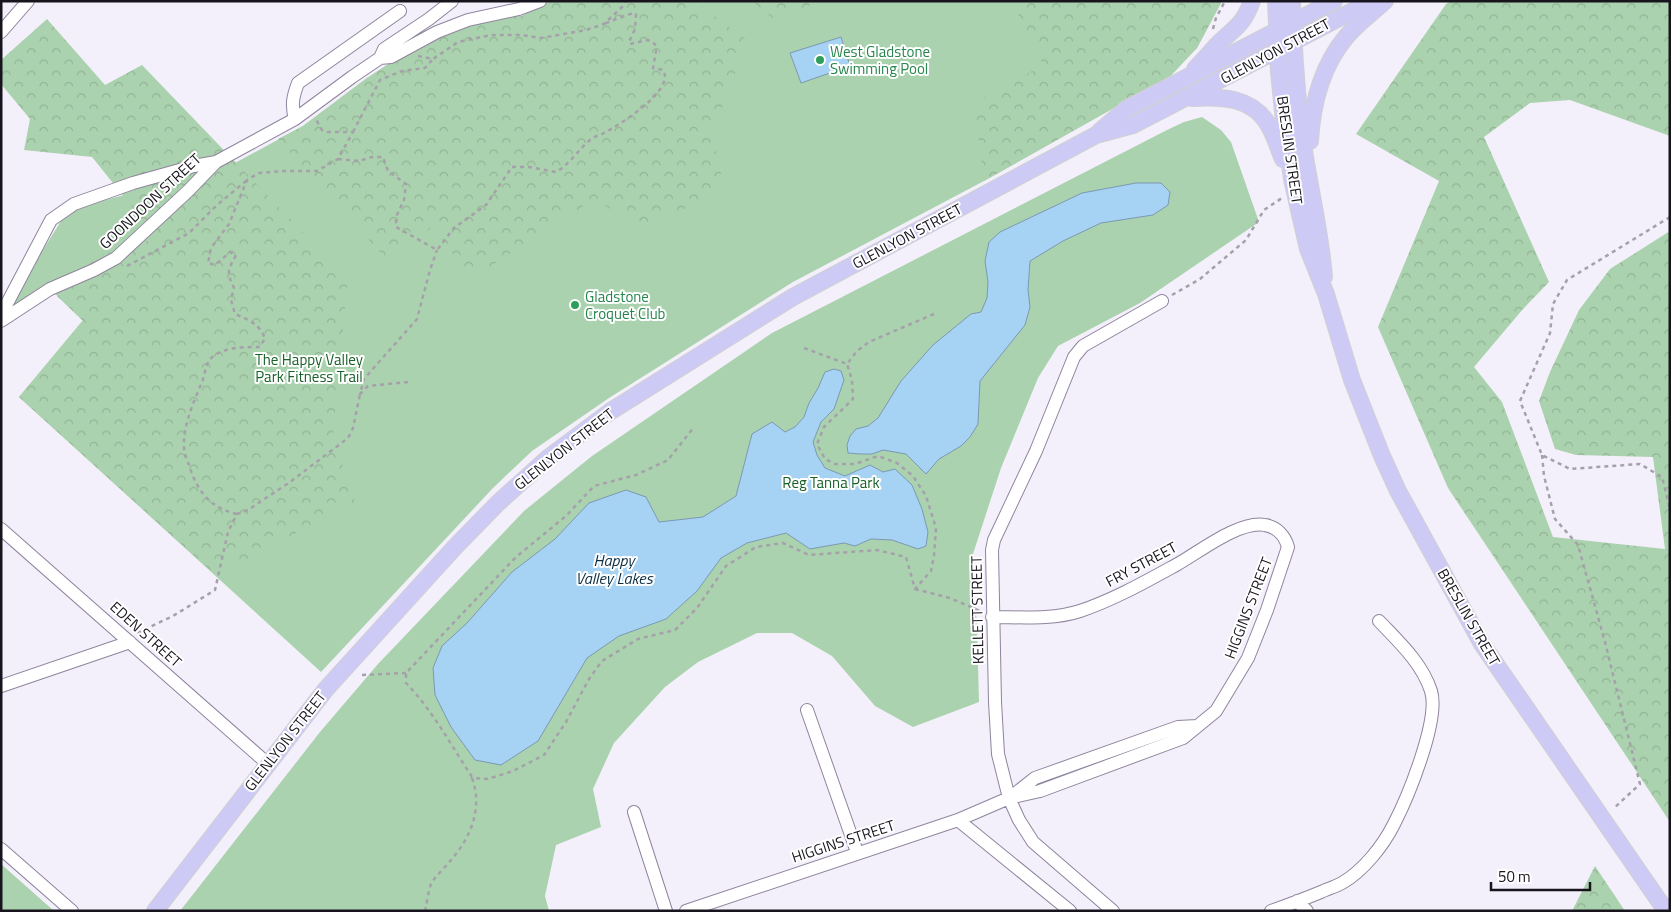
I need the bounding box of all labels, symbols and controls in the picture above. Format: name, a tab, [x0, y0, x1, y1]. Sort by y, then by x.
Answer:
street label: GLENLYON STREET	[1216, 12, 1334, 90]
place label: West Gladstone Swimming Pool	[830, 40, 930, 80]
marker: West Gladstone Swimming Pool	[814, 54, 826, 66]
street label: BRESLIN STREET	[1271, 94, 1309, 206]
street label: GOONDOON STREET	[94, 148, 206, 254]
street label: GLENLYON STREET	[848, 197, 966, 275]
place label: Gladstone Croquet Club	[585, 285, 666, 325]
marker: Gladstone Croquet Club	[569, 299, 581, 311]
park label: The Happy Valley Park Fitness Trail	[255, 348, 363, 388]
street label: GLENLYON STREET	[509, 402, 619, 495]
park label: Reg Tanna Park	[782, 471, 880, 494]
street label: FRY STREET	[1101, 536, 1181, 592]
water label: Happy Valley Lakes	[575, 548, 654, 590]
street label: HIGGINS STREET	[1218, 554, 1278, 662]
street label: KELLETT STREET	[965, 556, 989, 664]
street label: BRESLIN STREET	[1432, 564, 1506, 670]
street label: EDEN STREET	[105, 596, 187, 673]
street label: GLENLYON STREET	[239, 686, 332, 796]
street label: HIGGINS STREET	[788, 813, 898, 869]
scale bar	[1491, 860, 1590, 892]
text: 50 m	[1498, 865, 1531, 888]

